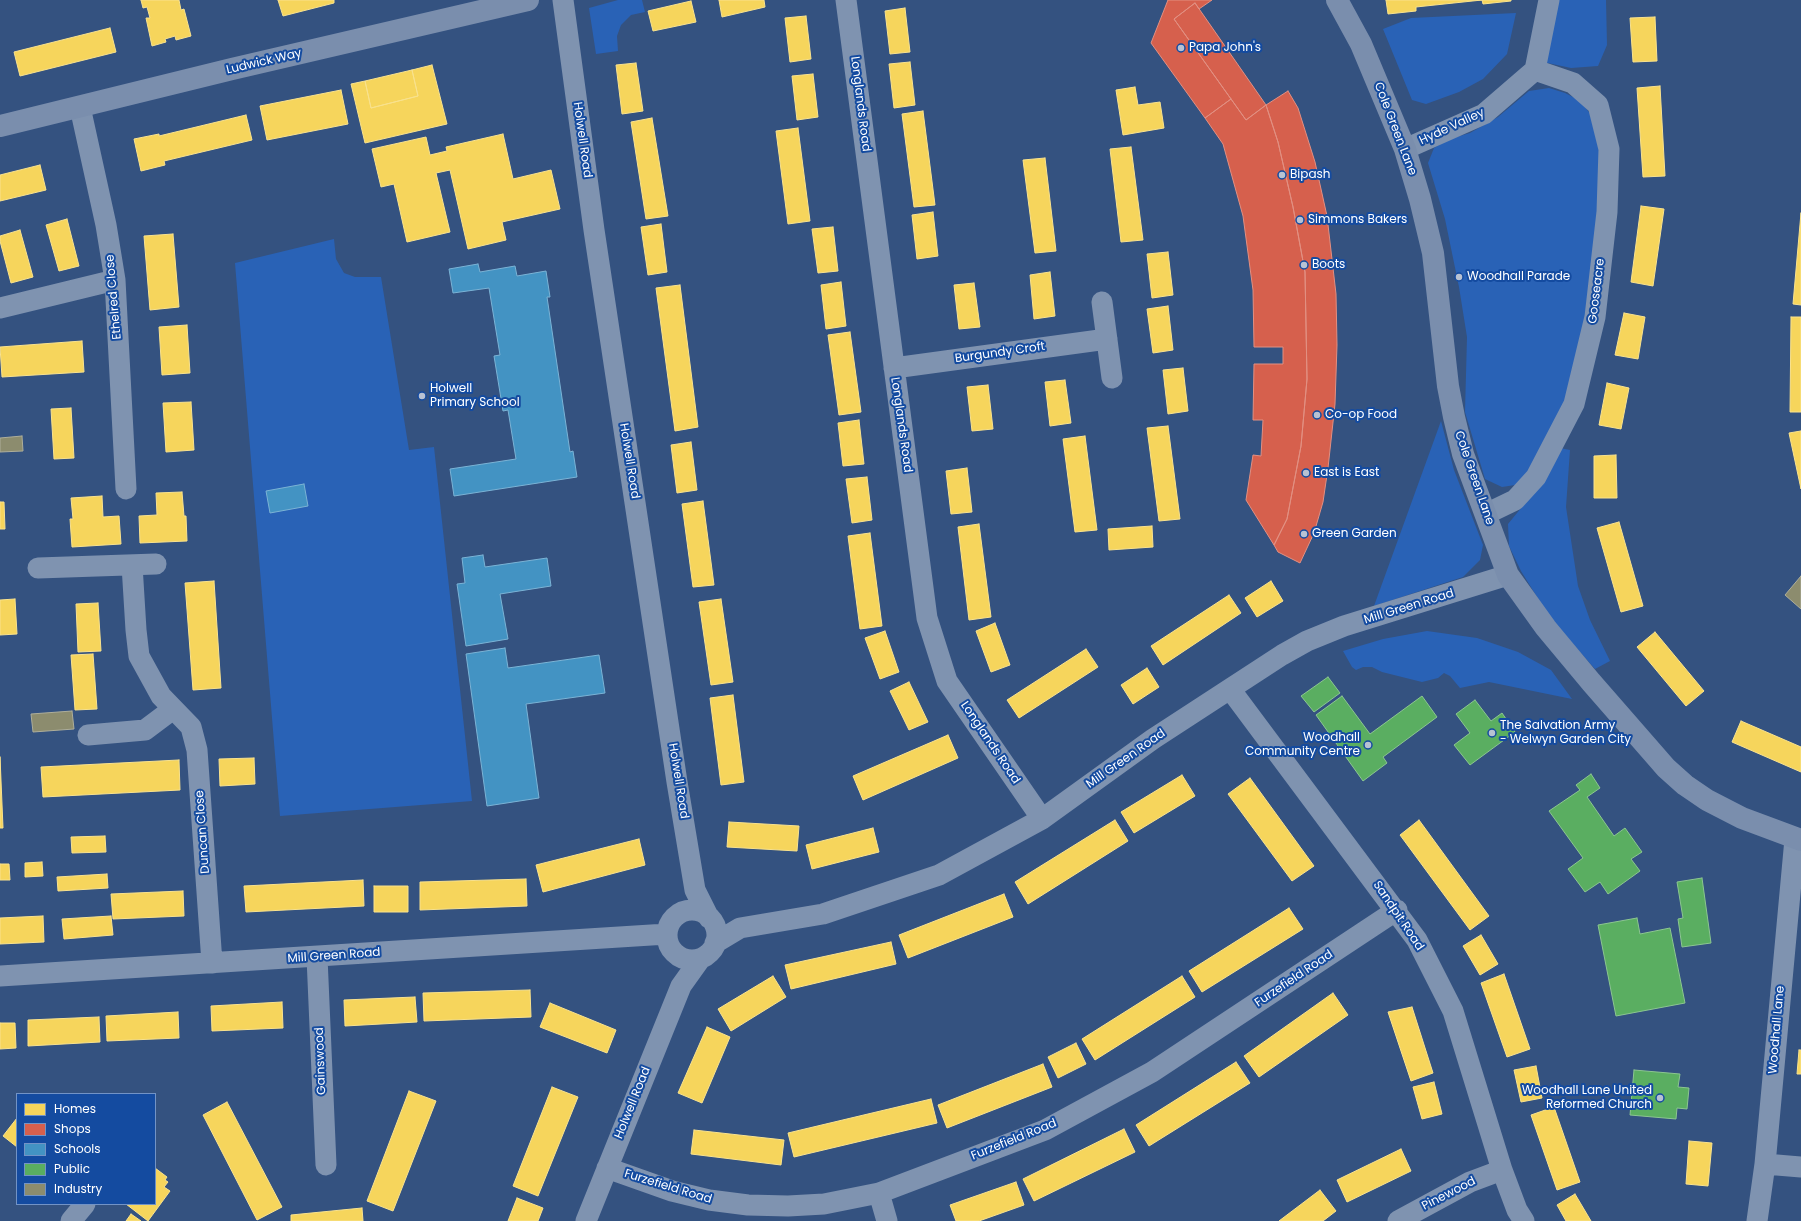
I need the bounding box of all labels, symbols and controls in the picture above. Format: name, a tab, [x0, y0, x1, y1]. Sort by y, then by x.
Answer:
place label: Papa John's	[1189, 41, 1261, 55]
marker: Papa John's	[1176, 43, 1186, 53]
street label: Ludwick Way	[225, 46, 303, 78]
street label: Longlands Road	[847, 55, 873, 153]
street label: Cole Green Lane	[1371, 80, 1419, 178]
street label: Holwell Road	[570, 101, 594, 179]
street label: Hyde Valley	[1417, 106, 1487, 148]
place label: Bipash	[1290, 168, 1330, 182]
marker: Bipash	[1277, 170, 1287, 180]
place label: Simmons Bakers	[1308, 213, 1407, 227]
marker: Simmons Bakers	[1295, 215, 1305, 225]
street label: Ethelred Close	[103, 254, 125, 340]
place label: Boots	[1312, 258, 1345, 272]
street label: Gooseacre	[1586, 258, 1608, 324]
marker: Boots	[1299, 260, 1309, 270]
place label: Woodhall Parade	[1467, 270, 1570, 284]
marker: Woodhall Parade	[1454, 272, 1464, 282]
street label: Burgundy Croft	[954, 340, 1046, 366]
street label: Longlands Road	[887, 376, 915, 474]
place label: Holwell Primary School	[430, 382, 520, 410]
marker: Holwell Primary School	[417, 391, 427, 401]
place label: Co-op Food	[1325, 408, 1397, 422]
marker: Co-op Food	[1312, 410, 1322, 420]
street label: Holwell Road	[616, 422, 642, 500]
street label: Cole Green Lane	[1451, 429, 1497, 527]
place label: East is East	[1314, 466, 1379, 480]
marker: East is East	[1301, 468, 1311, 478]
place label: Green Garden	[1312, 527, 1397, 541]
marker: Green Garden	[1299, 529, 1309, 539]
street label: Mill Green Road	[1362, 586, 1456, 628]
street label: Longlands Road	[957, 699, 1023, 787]
place label: The Salvation Army - Welwyn Garden City	[1500, 719, 1631, 747]
street label: Mill Green Road	[1084, 726, 1168, 792]
marker: The Salvation Army - Welwyn Garden City	[1487, 728, 1497, 738]
place label: Woodhall Community Centre	[1245, 731, 1360, 759]
marker: Woodhall Community Centre	[1363, 740, 1373, 750]
street label: Holwell Road	[665, 742, 691, 820]
street label: Duncan Close	[193, 790, 213, 874]
street label: Sandpit Road	[1369, 878, 1427, 954]
street label: Mill Green Road	[287, 946, 381, 966]
street label: Furzefield Road	[1252, 948, 1336, 1010]
street label: Woodhall Lane	[1766, 985, 1788, 1075]
street label: Gainswood	[313, 1027, 329, 1095]
street label: Holwell Road	[612, 1065, 654, 1141]
place label: Woodhall Lane United Reformed Church	[1522, 1084, 1652, 1112]
legend	[16, 1093, 156, 1205]
marker: Woodhall Lane United Reformed Church	[1655, 1093, 1665, 1103]
text: Homes	[54, 1100, 96, 1117]
street label: Furzefield Road	[969, 1116, 1059, 1164]
text: Shops	[54, 1120, 91, 1137]
text: Schools	[54, 1140, 101, 1157]
text: Public	[54, 1160, 90, 1177]
street label: Furzefield Road	[622, 1167, 714, 1207]
street label: Pinewood	[1420, 1174, 1478, 1214]
text: Industry	[54, 1180, 102, 1197]

